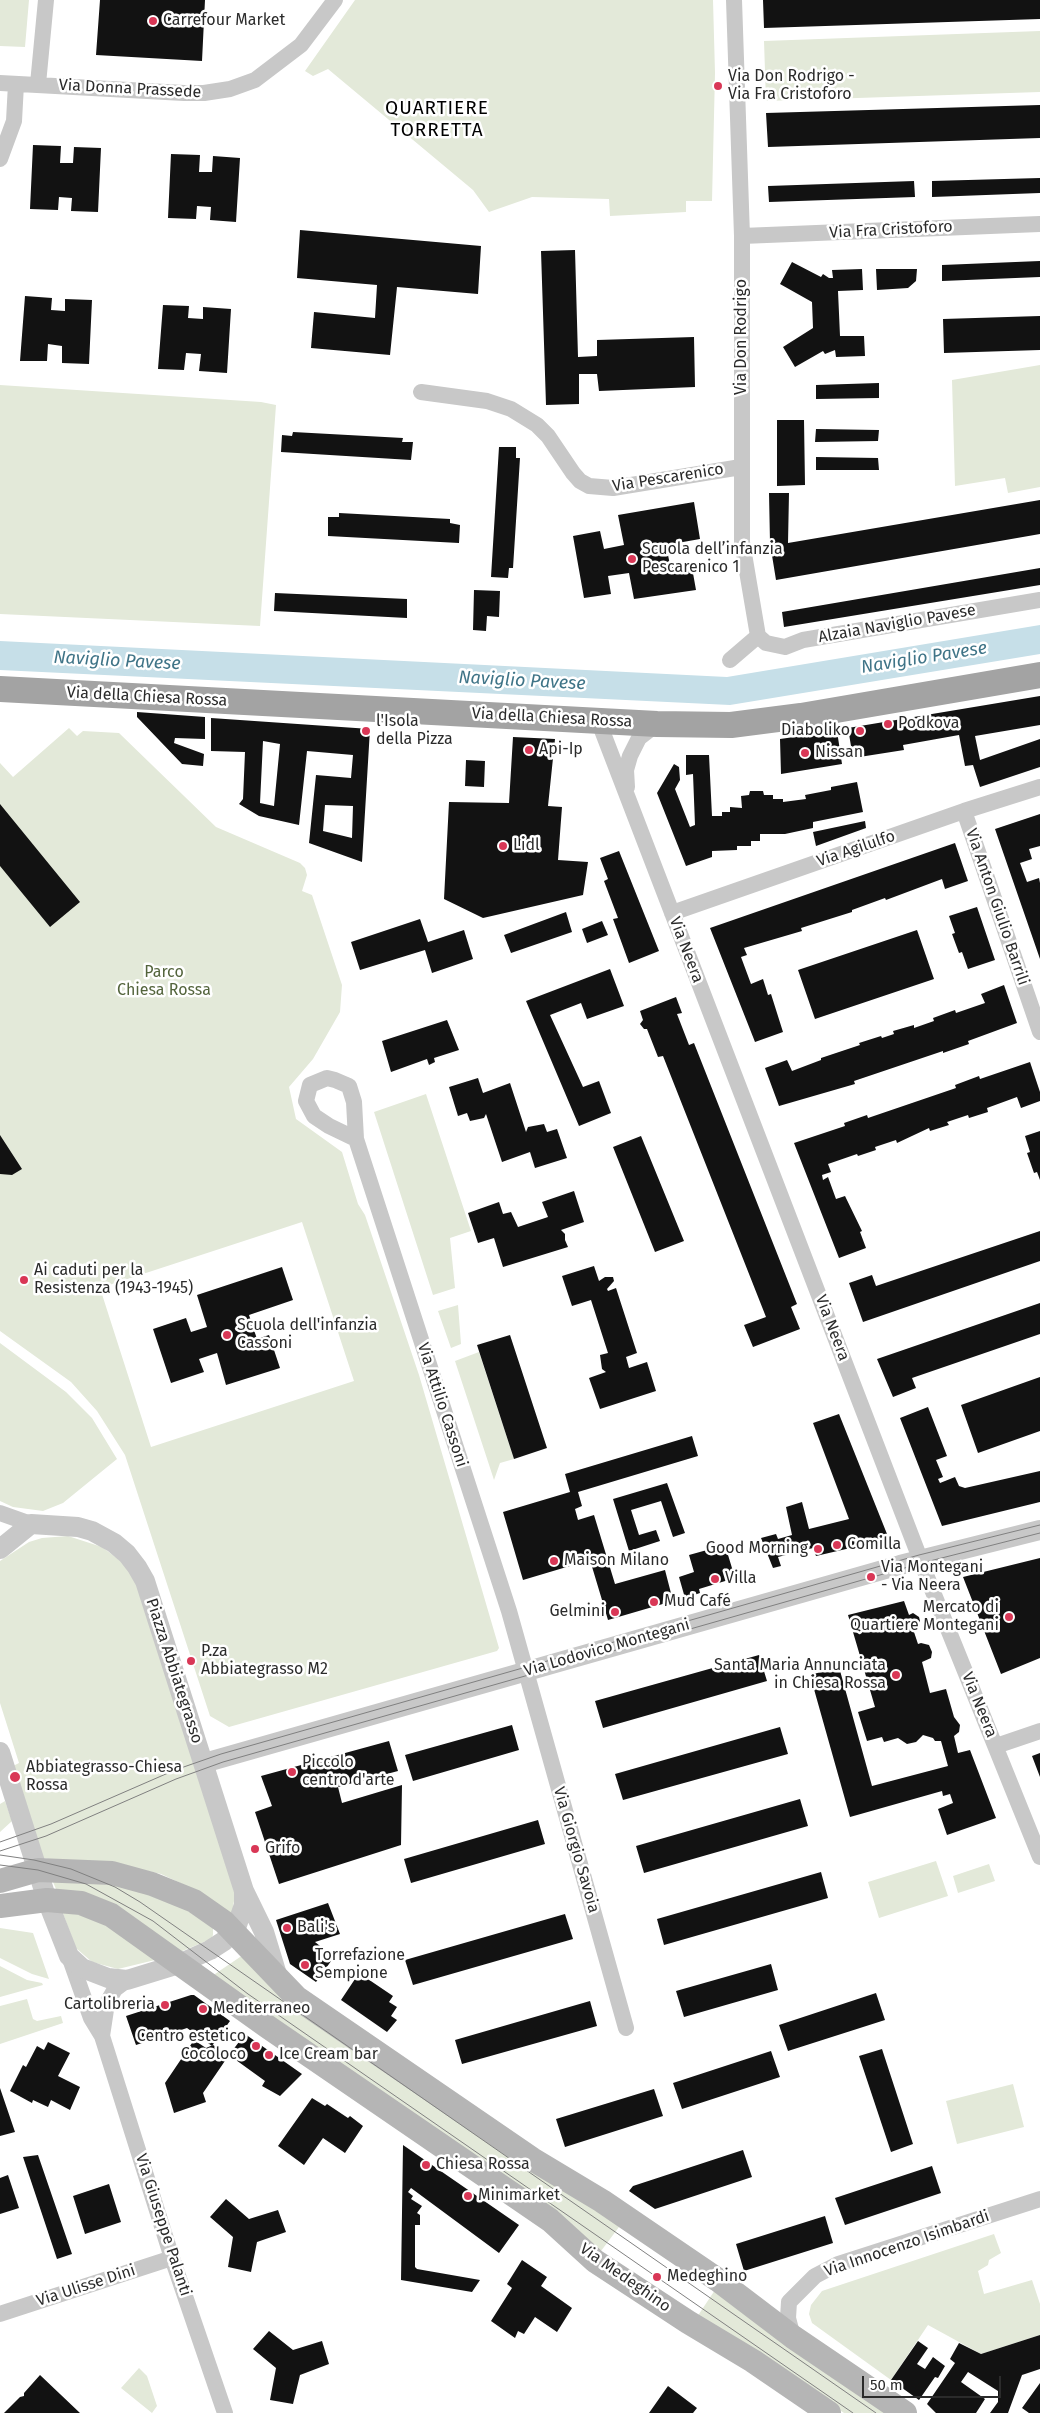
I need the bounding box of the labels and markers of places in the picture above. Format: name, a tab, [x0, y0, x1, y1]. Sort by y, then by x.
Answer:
place label: Carrefour Market	[163, 11, 285, 31]
marker: Carrefour Market	[147, 15, 159, 27]
place label: Via Don Rodrigo - Via Fra Cristoforo	[728, 67, 855, 105]
marker: Via Don Rodrigo - Via Fra Cristoforo	[712, 80, 724, 92]
place label: Scuola dell’infanzia Pescarenico 1	[642, 540, 783, 578]
marker: Scuola dell’infanzia Pescarenico 1	[626, 553, 638, 565]
place label: l'Isola della Pizza	[376, 712, 453, 750]
place label: Podkova	[898, 714, 959, 734]
marker: Podkova	[882, 718, 894, 730]
place label: Diaboliko	[781, 721, 850, 741]
marker: l'Isola della Pizza	[360, 725, 372, 737]
marker: Diaboliko	[854, 725, 866, 737]
place label: Api-Ip	[539, 740, 583, 760]
place label: Nissan	[815, 743, 863, 763]
marker: Api-Ip	[523, 744, 535, 756]
marker: Nissan	[799, 747, 811, 759]
place label: Lidl	[513, 836, 540, 856]
marker: Lidl	[497, 840, 509, 852]
place label: Ai caduti per la Resistenza (1943-1945)	[34, 1261, 193, 1299]
marker: Ai caduti per la Resistenza (1943-1945)	[18, 1274, 30, 1286]
place label: Scuola dell'infanzia Cassoni	[237, 1316, 378, 1354]
marker: Scuola dell'infanzia Cassoni	[221, 1329, 233, 1341]
place label: Comilla	[847, 1535, 901, 1555]
place label: Good Morning	[706, 1539, 808, 1559]
marker: Comilla	[831, 1539, 843, 1551]
marker: Good Morning	[812, 1543, 824, 1555]
place label: Maison Milano	[564, 1551, 669, 1571]
marker: Maison Milano	[548, 1555, 560, 1567]
place label: Via Montegani - Via Neera	[881, 1558, 983, 1596]
place label: Villa	[725, 1569, 756, 1589]
marker: Via Montegani - Via Neera	[865, 1571, 877, 1583]
marker: Villa	[709, 1573, 721, 1585]
place label: Mud Café	[664, 1592, 731, 1612]
marker: Mud Café	[648, 1596, 660, 1608]
place label: Mercato di Quartiere Montegani	[850, 1598, 999, 1636]
place label: Gelmini	[549, 1602, 605, 1622]
marker: Gelmini	[609, 1606, 621, 1618]
marker: Mercato di Quartiere Montegani	[1003, 1611, 1015, 1623]
place label: P.za Abbiategrasso M2	[201, 1642, 328, 1680]
marker: P.za Abbiategrasso M2	[185, 1655, 197, 1667]
place label: Santa Maria Annunciata in Chiesa Rossa	[714, 1656, 886, 1694]
marker: Santa Maria Annunciata in Chiesa Rossa	[890, 1669, 902, 1681]
place label: Piccolo centro d'arte	[302, 1753, 394, 1791]
place label: Abbiategrasso-Chiesa Rossa	[26, 1758, 182, 1796]
marker: Piccolo centro d'arte	[286, 1766, 298, 1778]
marker: Abbiategrasso-Chiesa Rossa	[8, 1770, 22, 1784]
place label: Grifo	[265, 1839, 300, 1859]
marker: Grifo	[249, 1843, 261, 1855]
place label: Bali's	[297, 1918, 335, 1938]
marker: Bali's	[281, 1922, 293, 1934]
place label: Torrefazione Sempione	[315, 1946, 405, 1984]
marker: Torrefazione Sempione	[299, 1959, 311, 1971]
place label: Cartolibreria	[64, 1995, 155, 2015]
marker: Cartolibreria	[159, 1999, 171, 2011]
place label: Mediterraneo	[213, 1999, 310, 2019]
marker: Mediterraneo	[197, 2003, 209, 2015]
place label: Centro estetico Cocoloco	[137, 2027, 246, 2065]
marker: Centro estetico Cocoloco	[250, 2040, 262, 2052]
place label: Ice Cream bar	[279, 2045, 378, 2065]
marker: Ice Cream bar	[263, 2049, 275, 2061]
place label: Chiesa Rossa	[436, 2155, 530, 2175]
marker: Chiesa Rossa	[420, 2159, 432, 2171]
place label: Minimarket	[478, 2186, 560, 2206]
marker: Minimarket	[462, 2190, 474, 2202]
place label: Medeghino	[667, 2267, 747, 2287]
marker: Medeghino	[651, 2271, 663, 2283]

